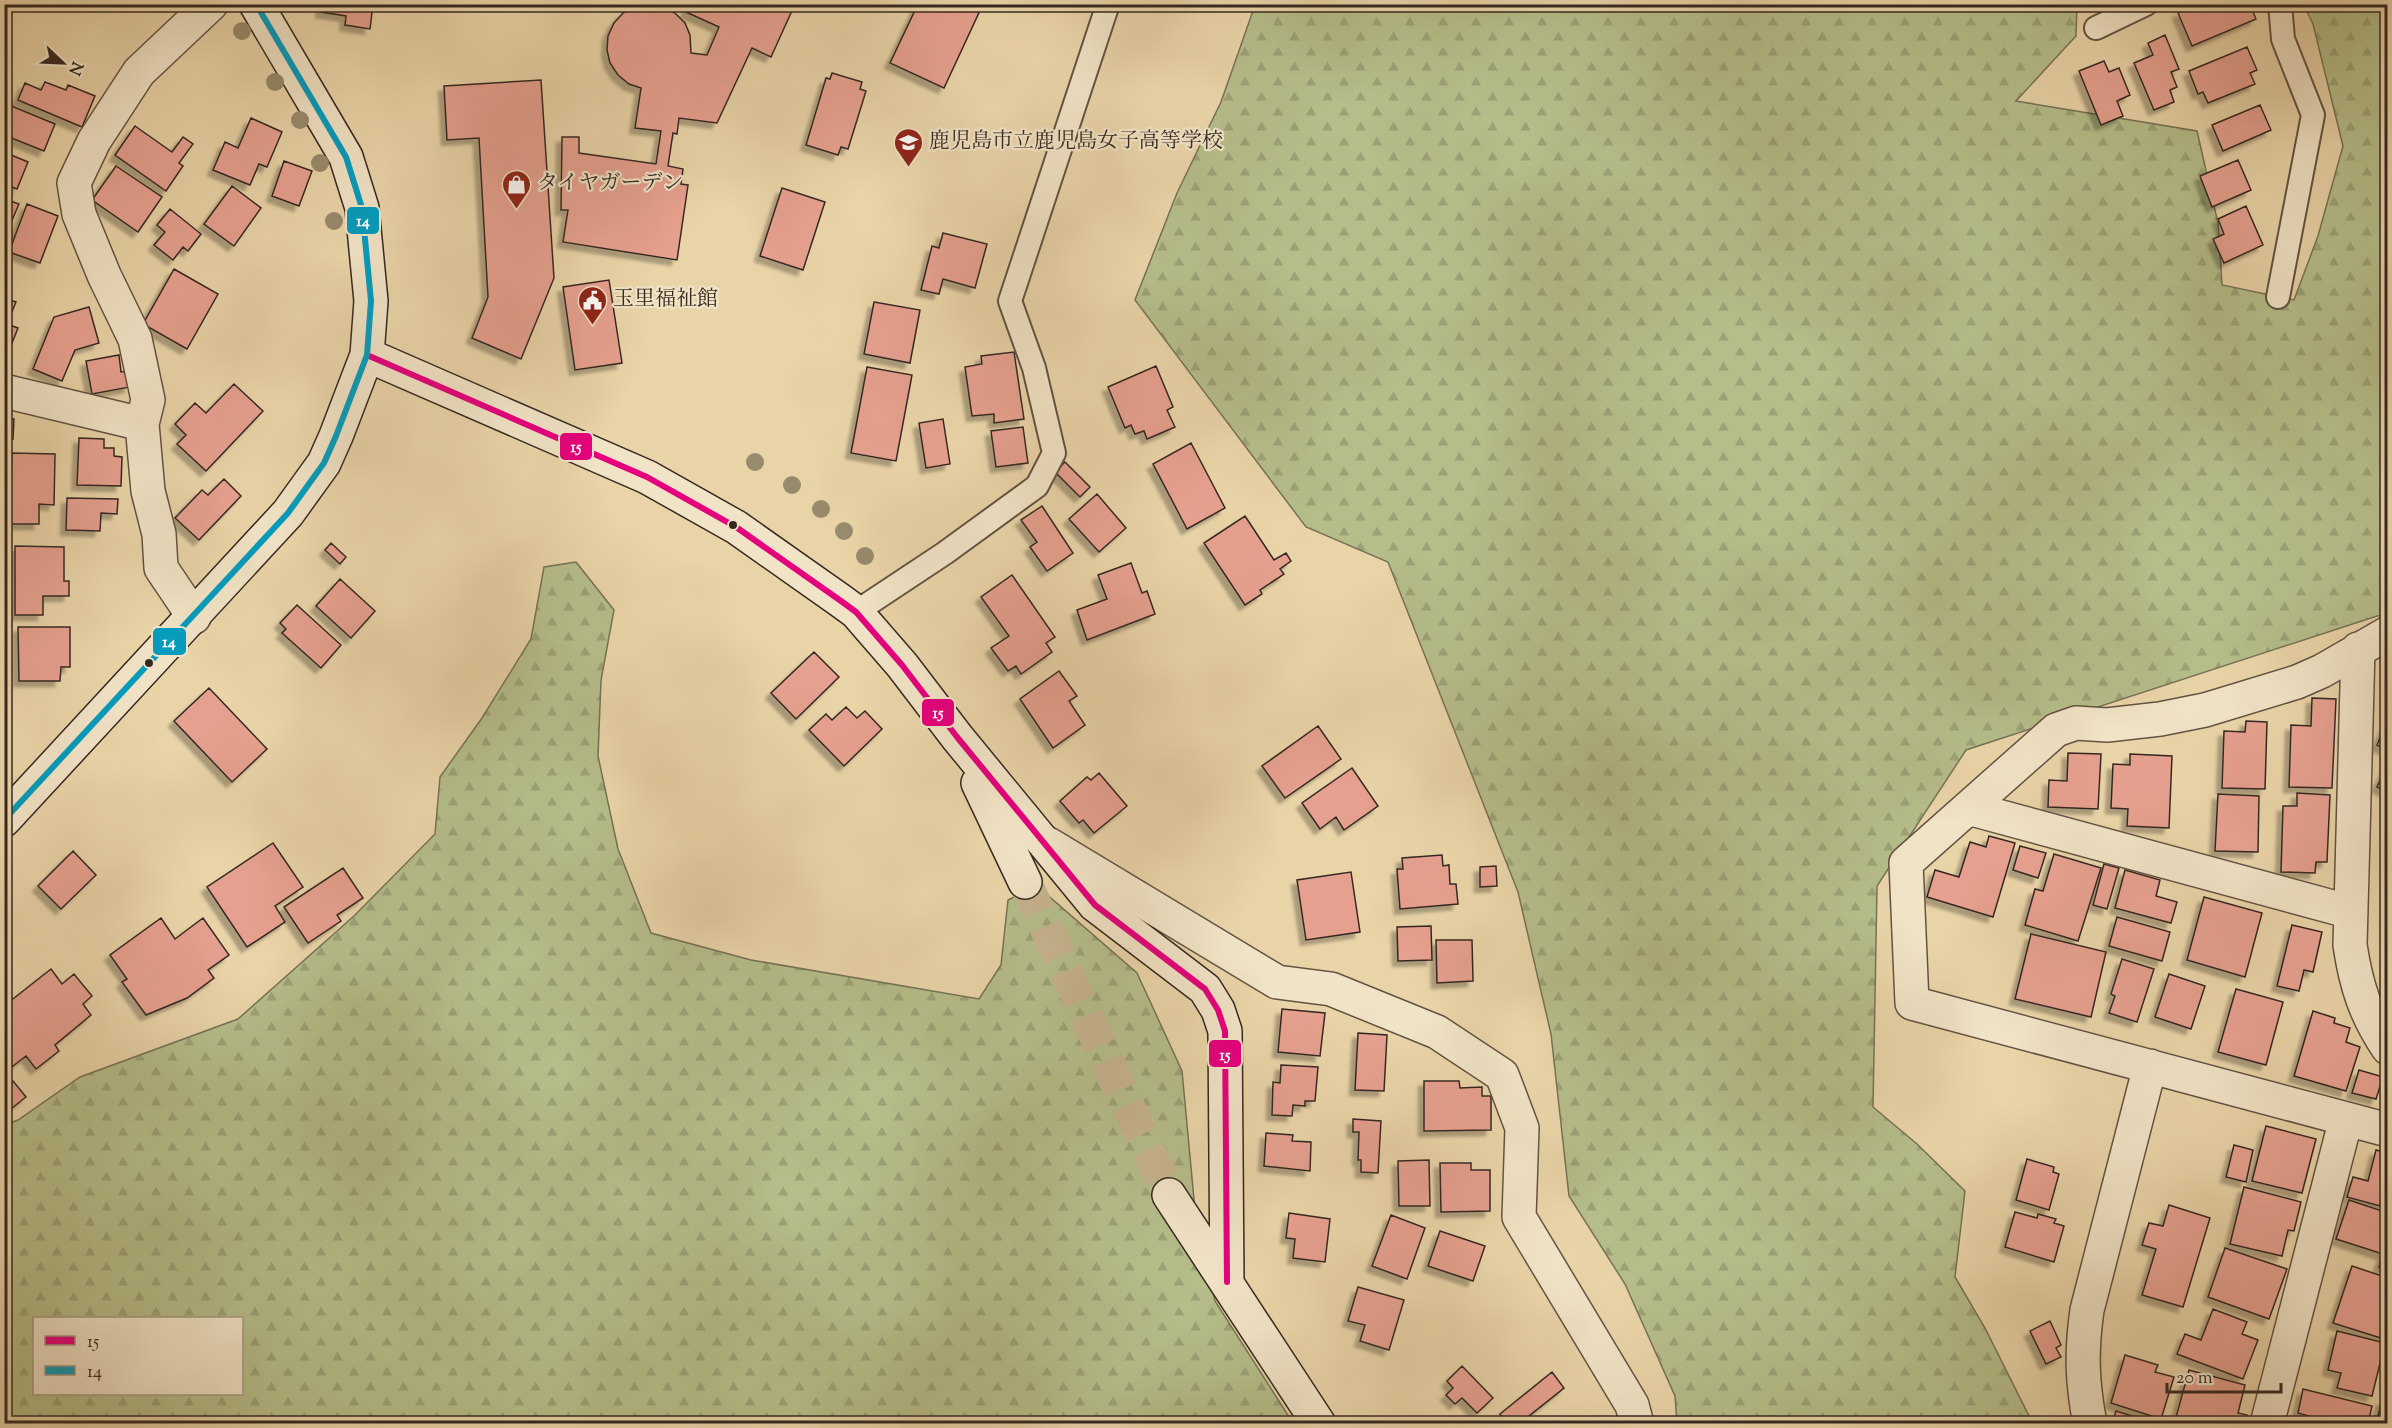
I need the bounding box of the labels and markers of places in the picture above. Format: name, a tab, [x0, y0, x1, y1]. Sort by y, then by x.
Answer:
school or university icon: 鹿児島市立鹿児島女子高等学校	[892, 126, 924, 168]
place label: 鹿児島市立鹿児島女子高等学校	[929, 127, 1223, 157]
shop icon: タイヤガーデン	[500, 168, 532, 210]
place label: タイヤガーデン	[537, 169, 683, 199]
public building icon: 玉里福祉館	[576, 284, 608, 326]
place label: 玉里福祉館	[613, 285, 718, 315]
unlabelled marker	[727, 519, 739, 531]
unlabelled marker	[143, 657, 155, 669]

